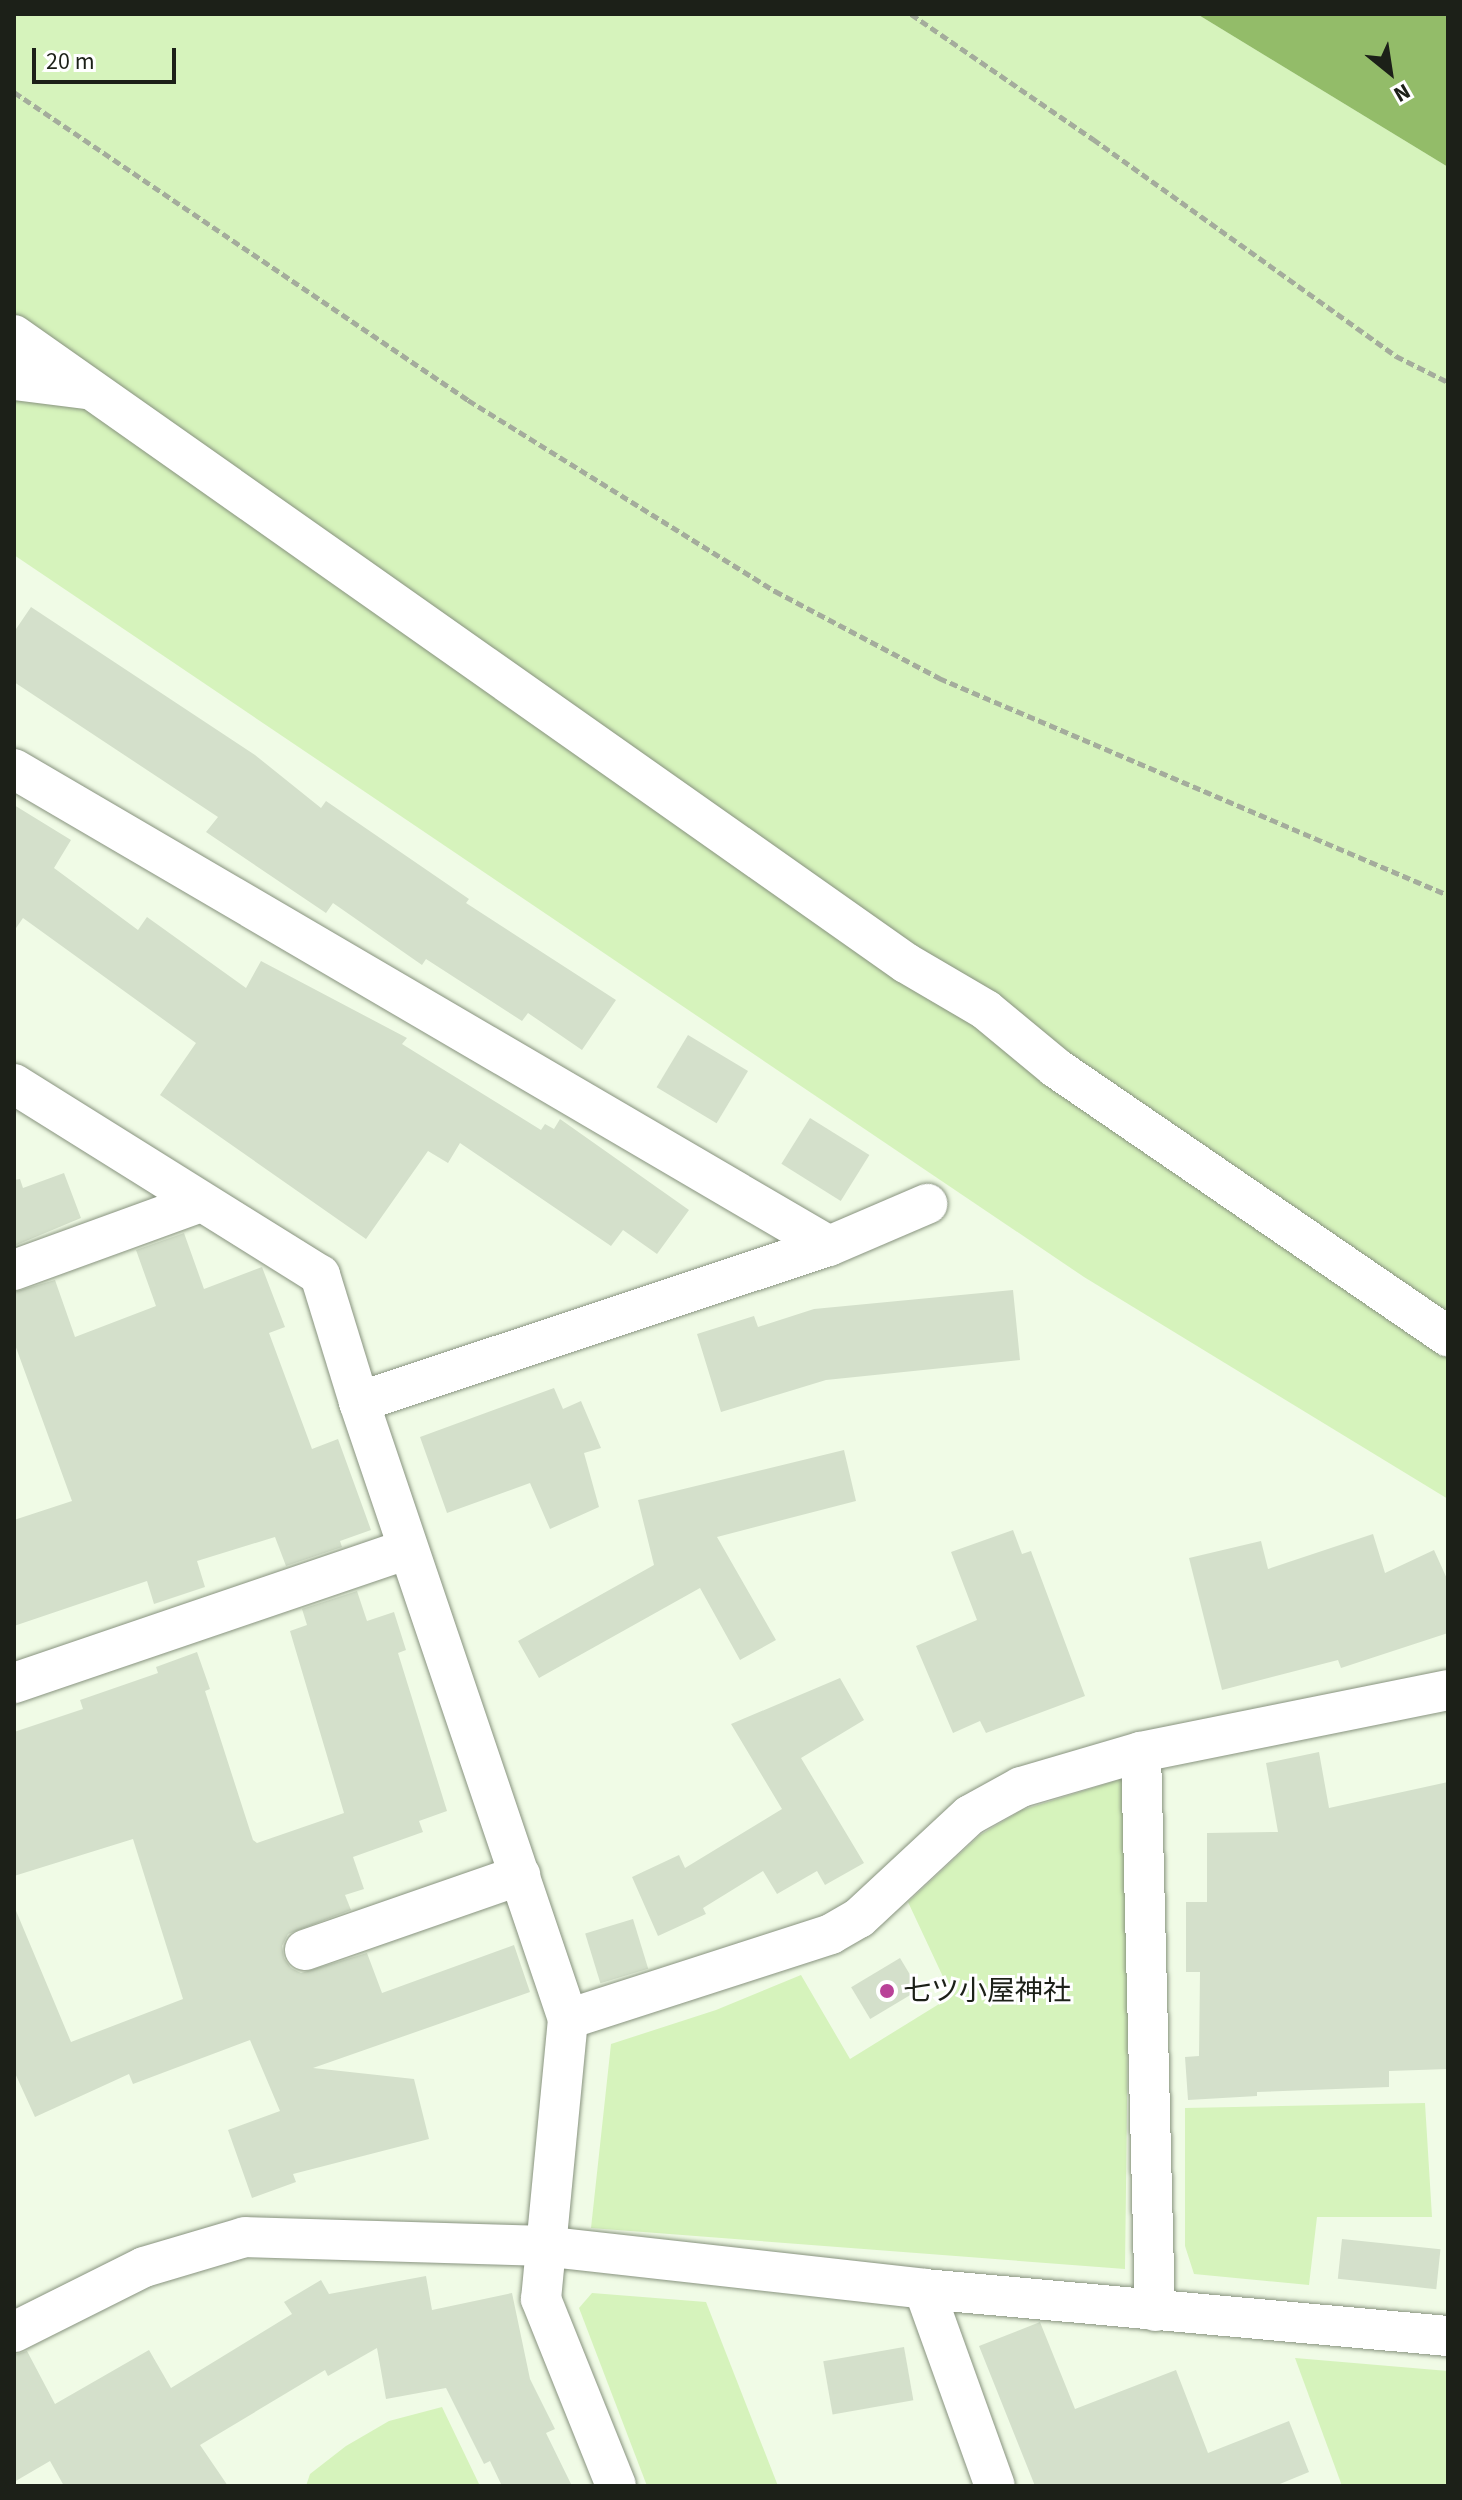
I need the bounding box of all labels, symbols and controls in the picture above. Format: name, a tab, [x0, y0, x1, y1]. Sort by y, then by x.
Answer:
scale bar	[36, 32, 180, 82]
north arrow	[1350, 32, 1430, 112]
text: 20 m	[46, 44, 95, 79]
text: N	[1388, 75, 1416, 110]
place label: 七ツ小屋神社	[903, 1974, 1071, 2008]
marker: 七ツ小屋神社	[878, 1982, 896, 2000]

